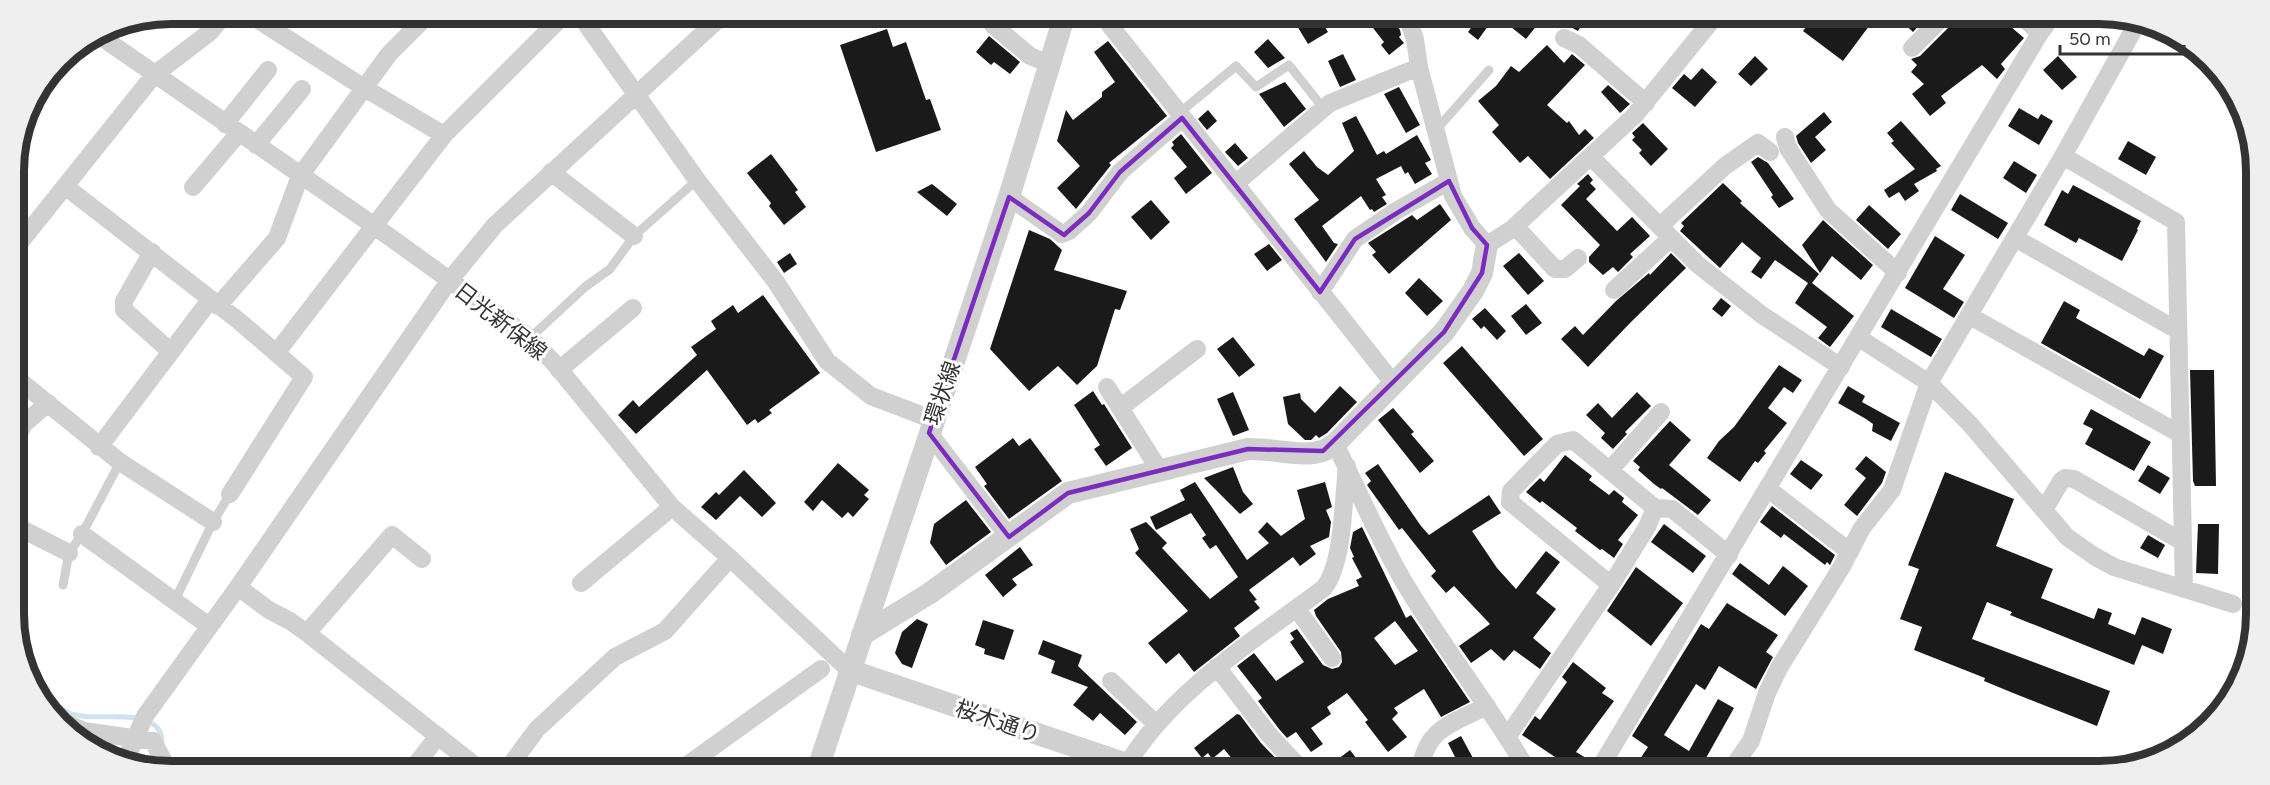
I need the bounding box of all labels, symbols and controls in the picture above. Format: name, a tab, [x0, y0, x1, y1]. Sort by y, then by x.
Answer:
scale bar	[2060, 18, 2184, 56]
text: 50 m	[2069, 28, 2111, 50]
street label: 日光新保線	[449, 277, 552, 366]
street label: 環状線	[919, 358, 966, 429]
street label: 桜木通り	[952, 694, 1044, 749]

